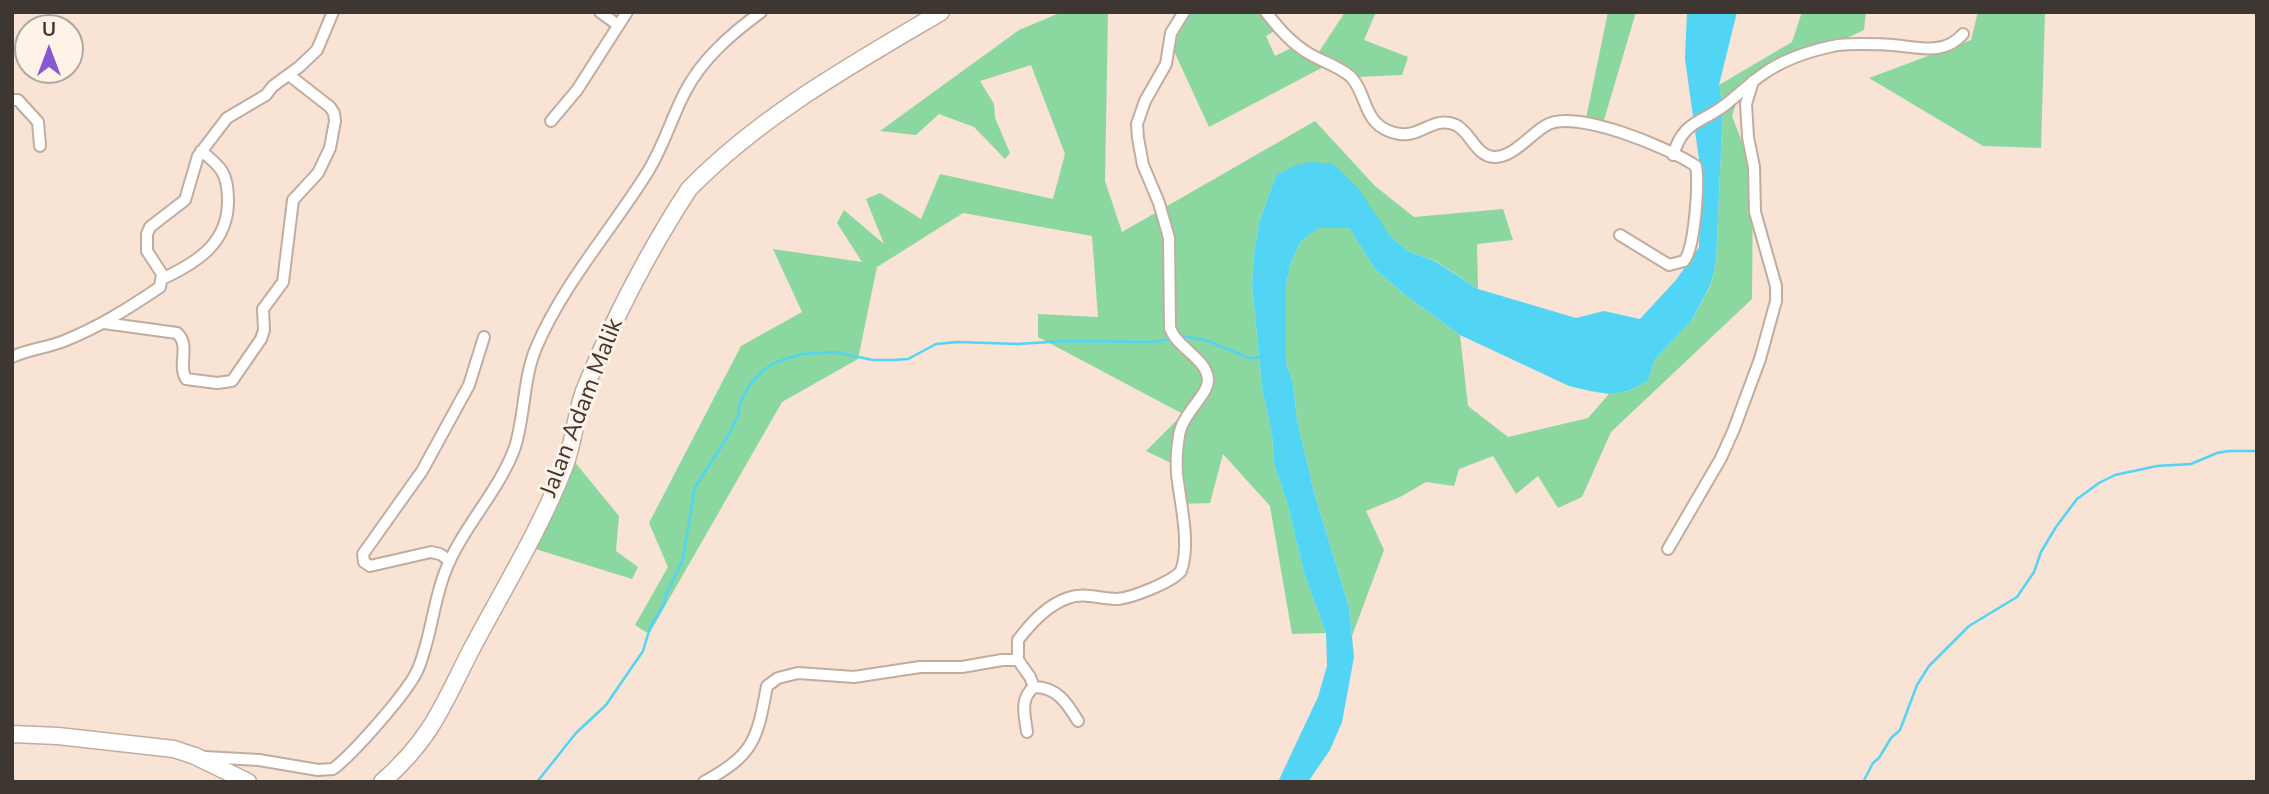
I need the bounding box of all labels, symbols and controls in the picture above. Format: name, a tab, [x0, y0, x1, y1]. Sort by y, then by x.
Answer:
north arrow	[14, 14, 84, 84]
text: U	[42, 17, 56, 43]
street label: Jalan Adam Malik	[536, 315, 630, 501]

